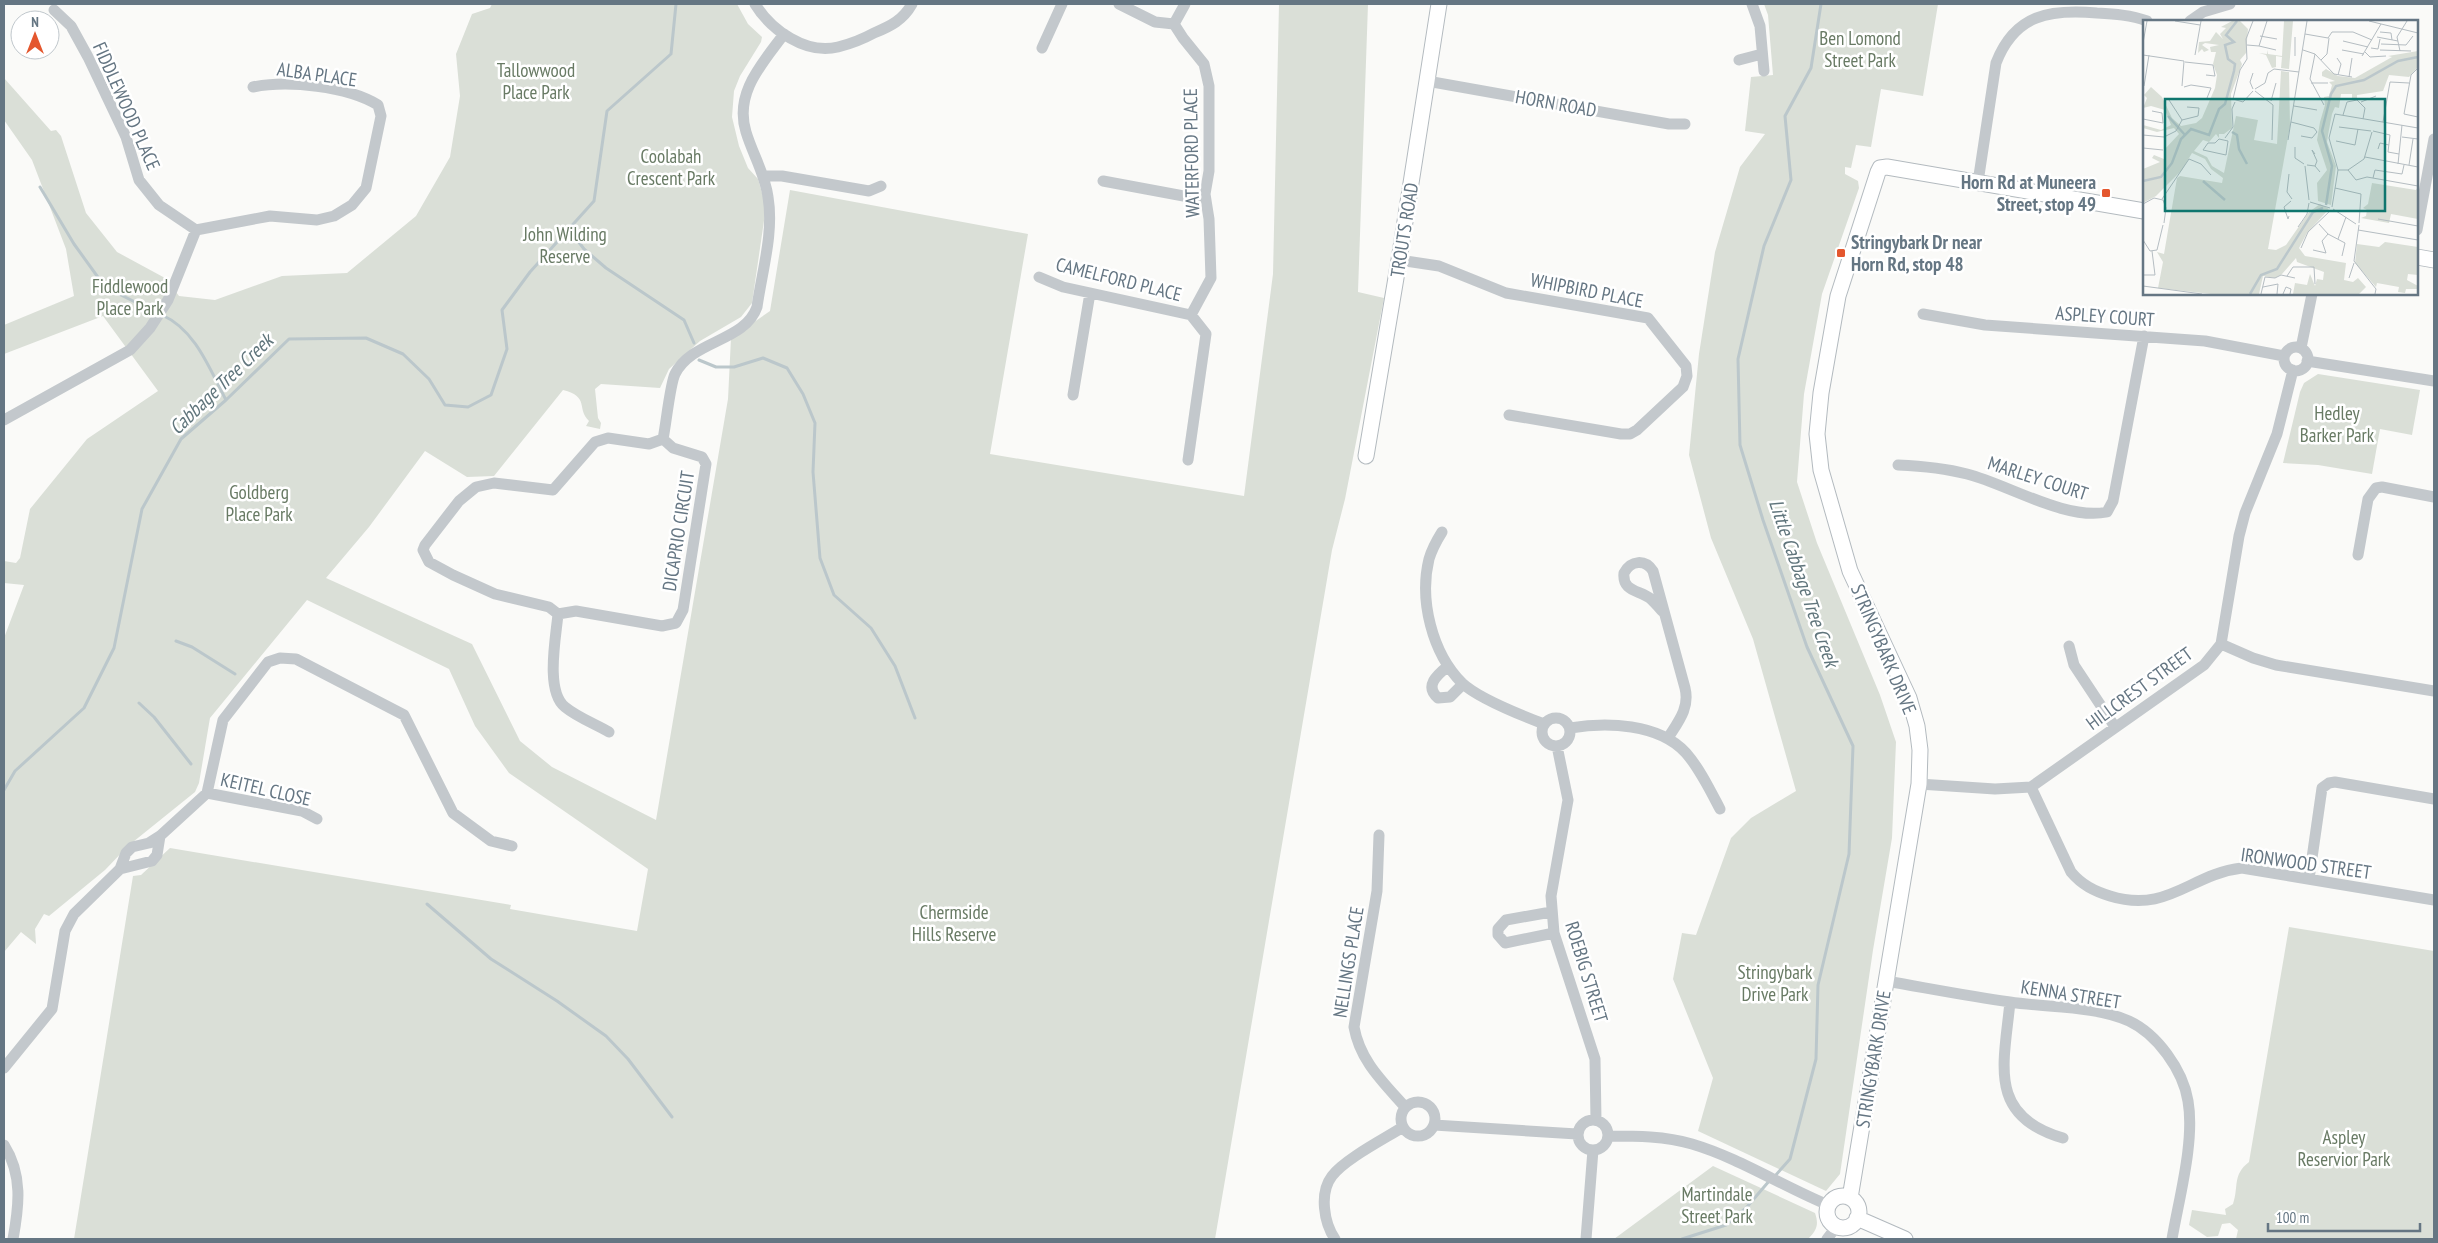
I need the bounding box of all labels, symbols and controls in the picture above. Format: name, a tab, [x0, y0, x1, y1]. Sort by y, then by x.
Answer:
north arrow	[10, 10, 60, 60]
text: N	[31, 13, 39, 31]
inset map	[2143, 20, 2418, 295]
park label: Ben Lomond Street Park	[1819, 26, 1901, 72]
street label: FIDDLEWOOD PLACE	[88, 38, 166, 174]
street label: ALBA PLACE	[276, 57, 358, 91]
park label: Tallowwood Place Park	[497, 58, 575, 104]
street label: HORN ROAD	[1514, 84, 1598, 122]
street label: WATERFORD PLACE	[1178, 88, 1204, 218]
park label: Coolabah Crescent Park	[627, 144, 716, 190]
place label: Horn Rd at Muneera Street, stop 49	[1961, 170, 2096, 216]
street label: TROUTS ROAD	[1385, 181, 1423, 279]
marker: Horn Rd at Muneera Street, stop 49	[2100, 187, 2112, 199]
park label: John Wilding Reserve	[522, 222, 607, 268]
place label: Stringybark Dr near Horn Rd, stop 48	[1851, 230, 1982, 276]
marker: Stringybark Dr near Horn Rd, stop 48	[1835, 247, 1847, 259]
street label: CAMELFORD PLACE	[1054, 252, 1184, 306]
street label: WHIPBIRD PLACE	[1529, 267, 1645, 313]
park label: Fiddlewood Place Park	[92, 274, 168, 320]
street label: ASPLEY COURT	[2055, 301, 2156, 331]
water label: Cabbage Tree Creek	[164, 326, 280, 440]
park label: Hedley Barker Park	[2300, 401, 2375, 447]
street label: MARLEY COURT	[1985, 451, 2092, 506]
street label: DICAPRIO CIRCUIT	[657, 469, 699, 593]
park label: Goldberg Place Park	[225, 480, 293, 526]
water label: Little Cabbage Tree Creek	[1763, 496, 1846, 672]
street label: STRINGYBARK DRIVE	[1846, 580, 1922, 718]
street label: HILLCREST STREET	[2081, 641, 2197, 735]
street label: KEITEL CLOSE	[218, 767, 314, 811]
street label: IRONWOOD STREET	[2239, 842, 2373, 884]
park label: Chermside Hills Reserve	[912, 900, 996, 946]
street label: NELLINGS PLACE	[1327, 905, 1369, 1019]
street label: ROEBIG STREET	[1560, 919, 1614, 1026]
park label: Stringybark Drive Park	[1738, 960, 1813, 1006]
street label: KENNA STREET	[2019, 974, 2123, 1014]
street label: STRINGYBARK DRIVE	[1850, 989, 1896, 1129]
park label: Aspley Reservior Park	[2298, 1125, 2391, 1171]
park label: Martindale Street Park	[1681, 1182, 1753, 1228]
scale bar	[2268, 1200, 2420, 1232]
text: 100 m	[2276, 1208, 2309, 1227]

